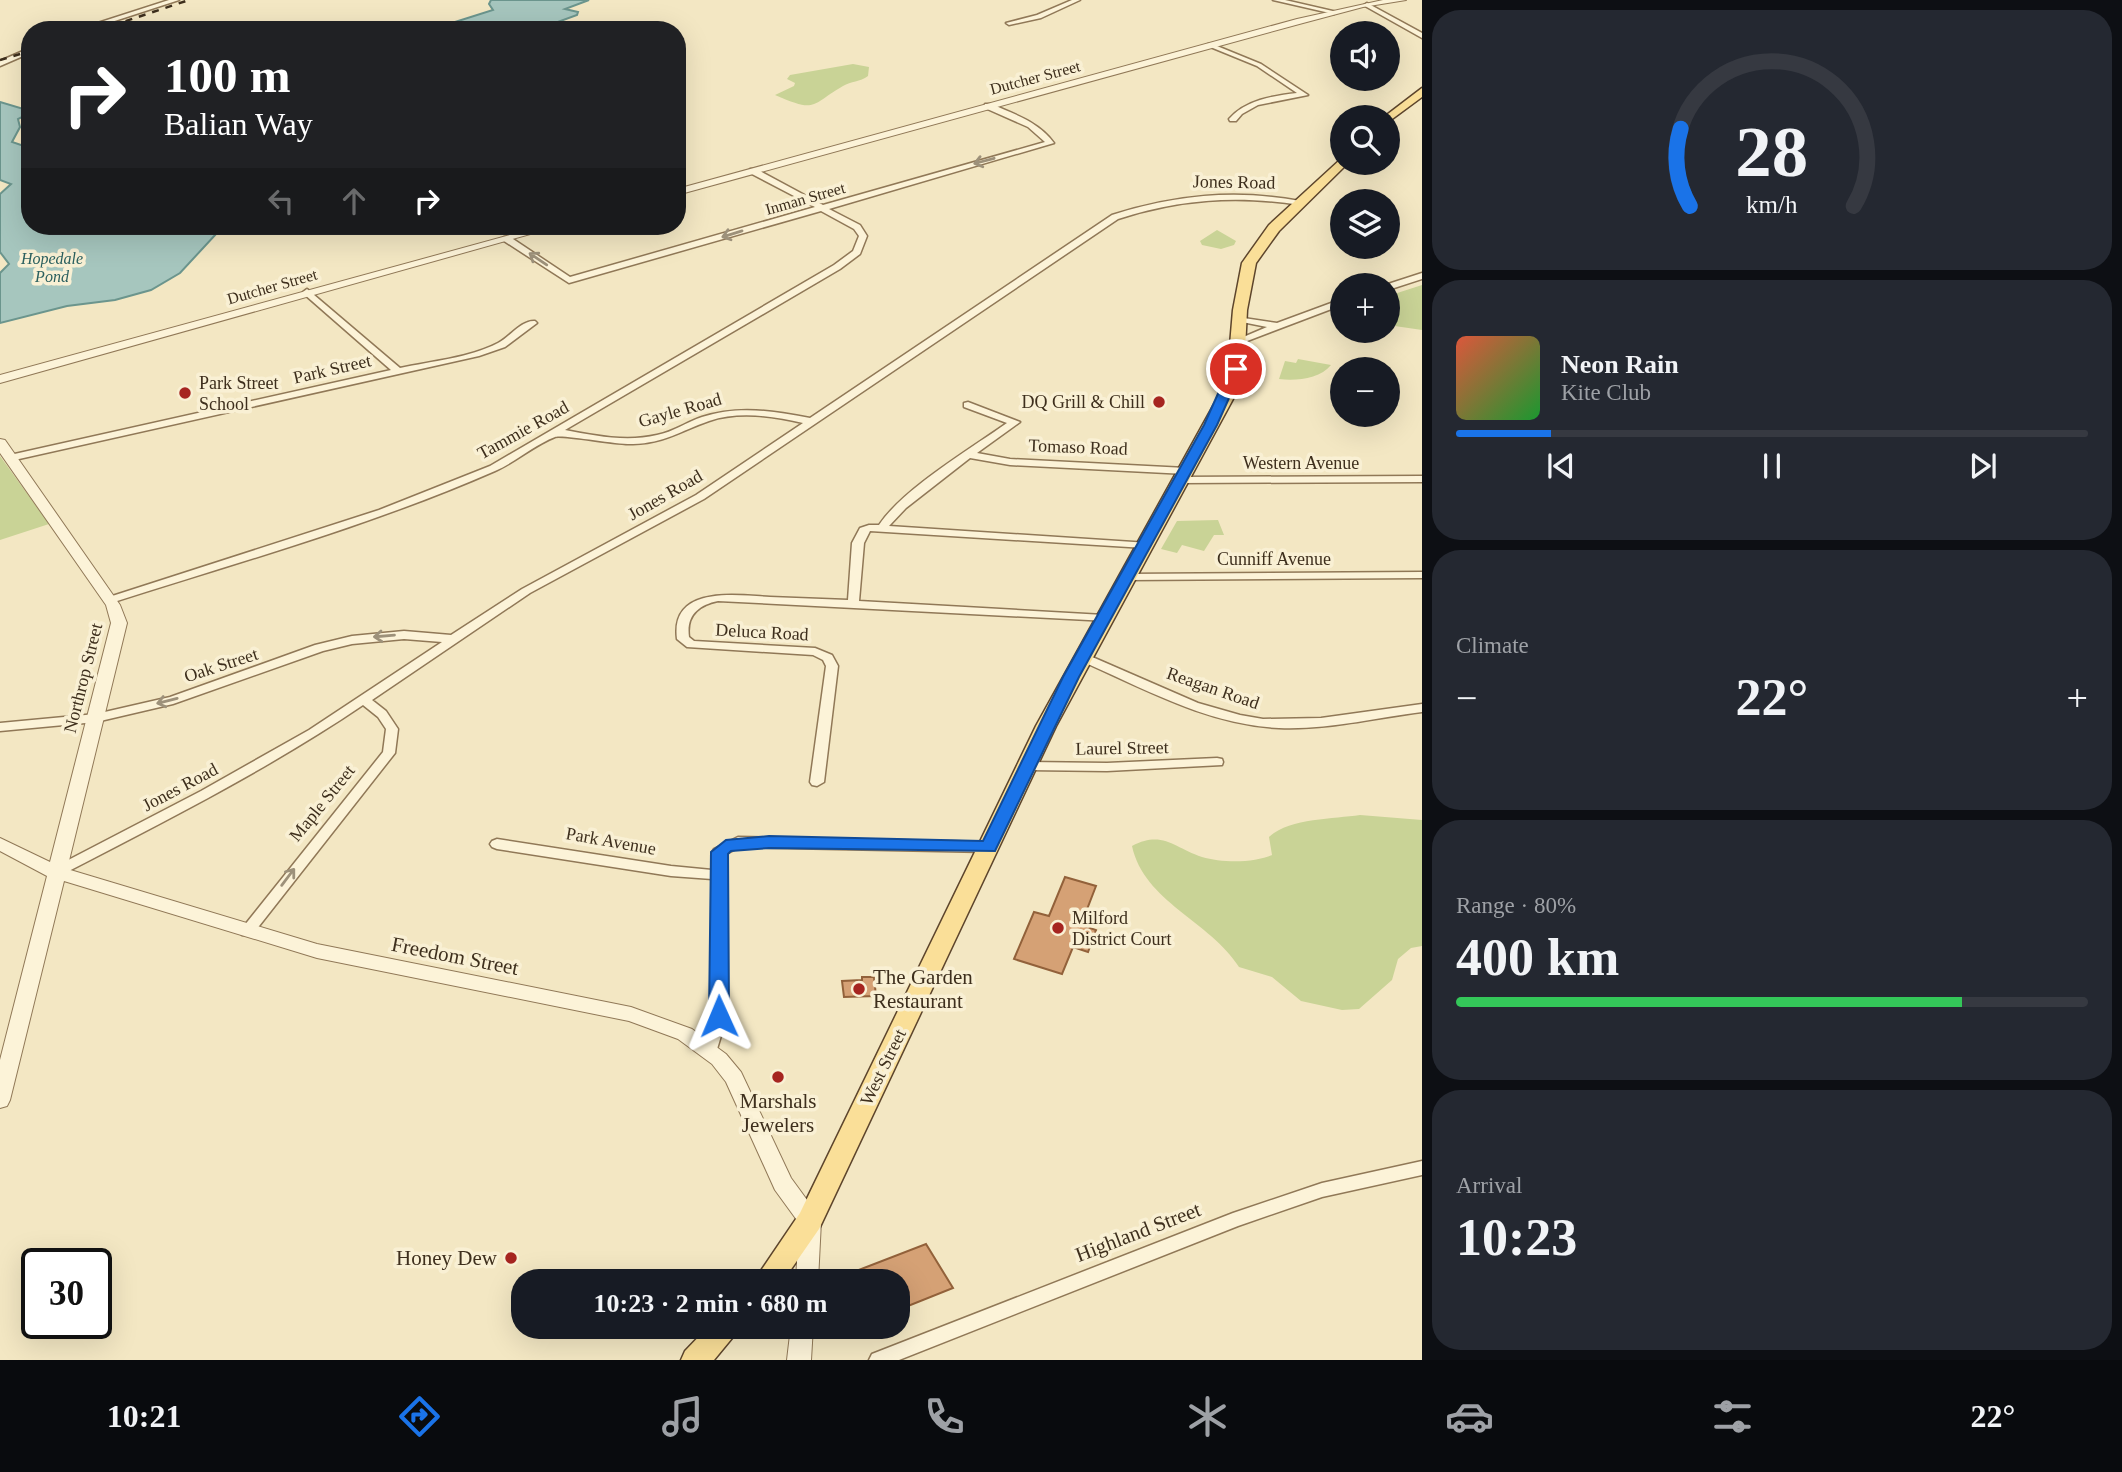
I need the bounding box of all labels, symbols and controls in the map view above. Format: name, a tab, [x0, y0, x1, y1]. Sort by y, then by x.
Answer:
map controls	[1330, 21, 1400, 427]
button: sound	[1330, 21, 1400, 91]
text: 100 m	[164, 48, 291, 103]
icon: right	[49, 49, 140, 140]
street label: Dutcher Street	[988, 57, 1083, 98]
button: search	[1330, 105, 1400, 175]
text: Balian Way	[164, 106, 313, 142]
text: 28	[1736, 111, 1808, 192]
one-way arrow	[973, 155, 996, 168]
street label: Jones Road	[1193, 171, 1275, 193]
street label: Inman Street	[763, 179, 848, 218]
icon: left	[262, 182, 300, 220]
icon: ahead	[335, 182, 373, 220]
icon: right	[408, 182, 446, 220]
button: layers	[1330, 189, 1400, 259]
text: km/h	[1746, 191, 1798, 218]
one-way arrow	[721, 228, 743, 241]
water label: Hopedale Pond	[20, 250, 83, 285]
one-way arrow	[529, 252, 548, 267]
street label: Dutcher Street	[225, 265, 320, 307]
button: +	[1330, 273, 1400, 343]
pin	[1206, 339, 1266, 399]
street label: Park Street	[291, 350, 373, 388]
icon: arrive	[1217, 350, 1255, 388]
text: Neon Rain	[1561, 350, 1679, 379]
button: −	[1330, 357, 1400, 427]
place label: Park Street School	[199, 373, 278, 414]
text: Kite Club	[1561, 380, 1651, 405]
marker: Park Street School	[177, 385, 193, 401]
street label: Gayle Road	[636, 389, 724, 431]
place label: DQ Grill & Chill	[1021, 392, 1145, 412]
marker: DQ Grill & Chill	[1151, 394, 1167, 410]
street label: Tammie Road	[474, 397, 572, 463]
street label: Tomaso Road	[1028, 435, 1128, 459]
icon: previous	[1542, 447, 1580, 485]
icon: pause	[1753, 447, 1791, 485]
icon: next	[1964, 447, 2002, 485]
street label: Western Avenue	[1243, 453, 1359, 473]
street label: Jones Road	[624, 466, 706, 524]
street label: Cunniff Avenue	[1217, 549, 1331, 569]
street label: Deluca Road	[715, 620, 809, 644]
street label: Northrop Street	[60, 621, 106, 735]
one-way arrow	[373, 630, 396, 643]
text: Climate	[1456, 633, 1529, 658]
street label: Oak Street	[182, 644, 260, 686]
street label: Reagan Road	[1164, 663, 1262, 713]
text: 22°	[1736, 669, 1808, 726]
text: −	[1456, 677, 1477, 719]
text: +	[2067, 677, 2088, 719]
one-way arrow	[156, 695, 178, 708]
street label: Laurel Street	[1075, 737, 1169, 759]
street label: Jones Road	[139, 759, 221, 815]
street label: Maple Street	[285, 761, 359, 845]
street label: Park Avenue	[564, 823, 658, 859]
one-way arrow	[281, 868, 296, 887]
text: Range · 80%	[1456, 893, 1576, 918]
place label: Milford District Court	[1072, 908, 1172, 949]
marker: Milford District Court	[1050, 920, 1066, 936]
text: 400 km	[1456, 929, 1619, 986]
street label: Freedom Street	[389, 932, 521, 980]
place label: The Garden Restaurant	[873, 965, 973, 1013]
position arrow	[682, 979, 756, 1053]
marker: The Garden Restaurant	[851, 981, 867, 997]
street label: West Street	[856, 1026, 910, 1108]
marker: Marshals Jewelers	[770, 1069, 786, 1085]
place label: Marshals Jewelers	[740, 1089, 817, 1137]
text: Arrival	[1456, 1173, 1522, 1198]
street label: Highland Street	[1072, 1197, 1204, 1267]
text: 10:23	[1456, 1209, 1577, 1266]
place label: Honey Dew	[396, 1246, 498, 1270]
speed limit sign: 30	[21, 1248, 112, 1339]
marker: Honey Dew	[503, 1250, 519, 1266]
text: 10:23 · 2 min · 680 m	[594, 1289, 828, 1318]
icon: directions	[395, 1392, 444, 1441]
icon: music	[658, 1392, 707, 1441]
icon: phone	[920, 1392, 969, 1441]
icon: climate	[1183, 1392, 1232, 1441]
icon: car	[1445, 1392, 1494, 1441]
icon: filters	[1708, 1392, 1757, 1441]
text: 10:21	[107, 1398, 181, 1434]
text: 22°	[1970, 1398, 2015, 1434]

